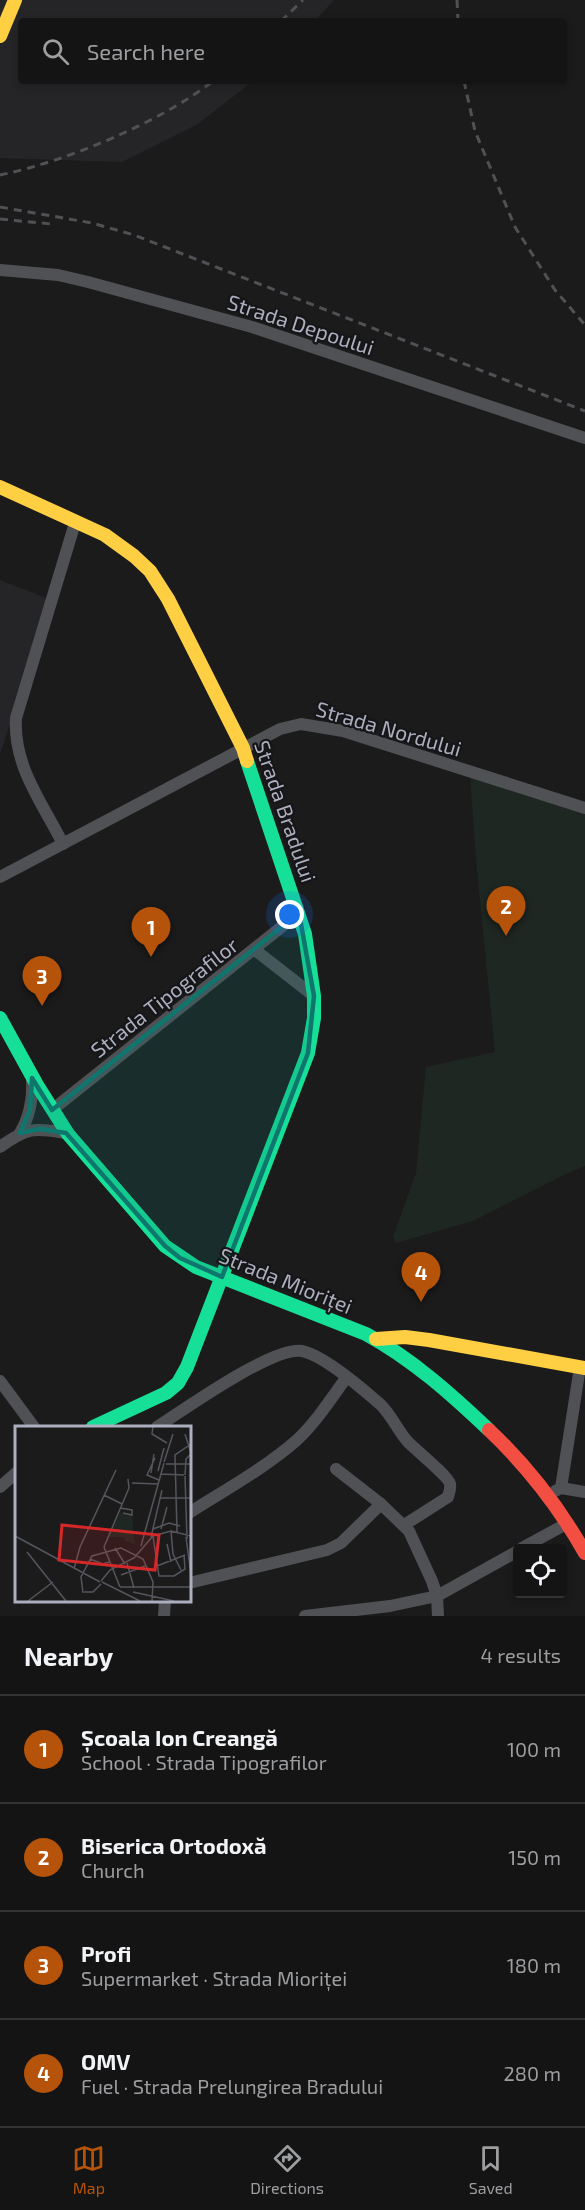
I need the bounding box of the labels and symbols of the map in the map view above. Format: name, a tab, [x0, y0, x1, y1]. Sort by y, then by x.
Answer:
street label: Strada Depoului	[225, 289, 377, 359]
street label: Strada Nordului	[313, 695, 465, 761]
street label: Strada Bradului	[250, 737, 322, 885]
pin: 2	[486, 886, 526, 936]
your location	[275, 900, 304, 929]
pin: 1	[132, 908, 170, 957]
street label: Strada Tipografilor	[85, 931, 243, 1062]
pin: 3	[22, 956, 62, 1006]
street label: Strada Mioriței	[215, 1242, 356, 1320]
pin: 4	[402, 1252, 440, 1302]
inset map	[15, 1426, 190, 1601]

